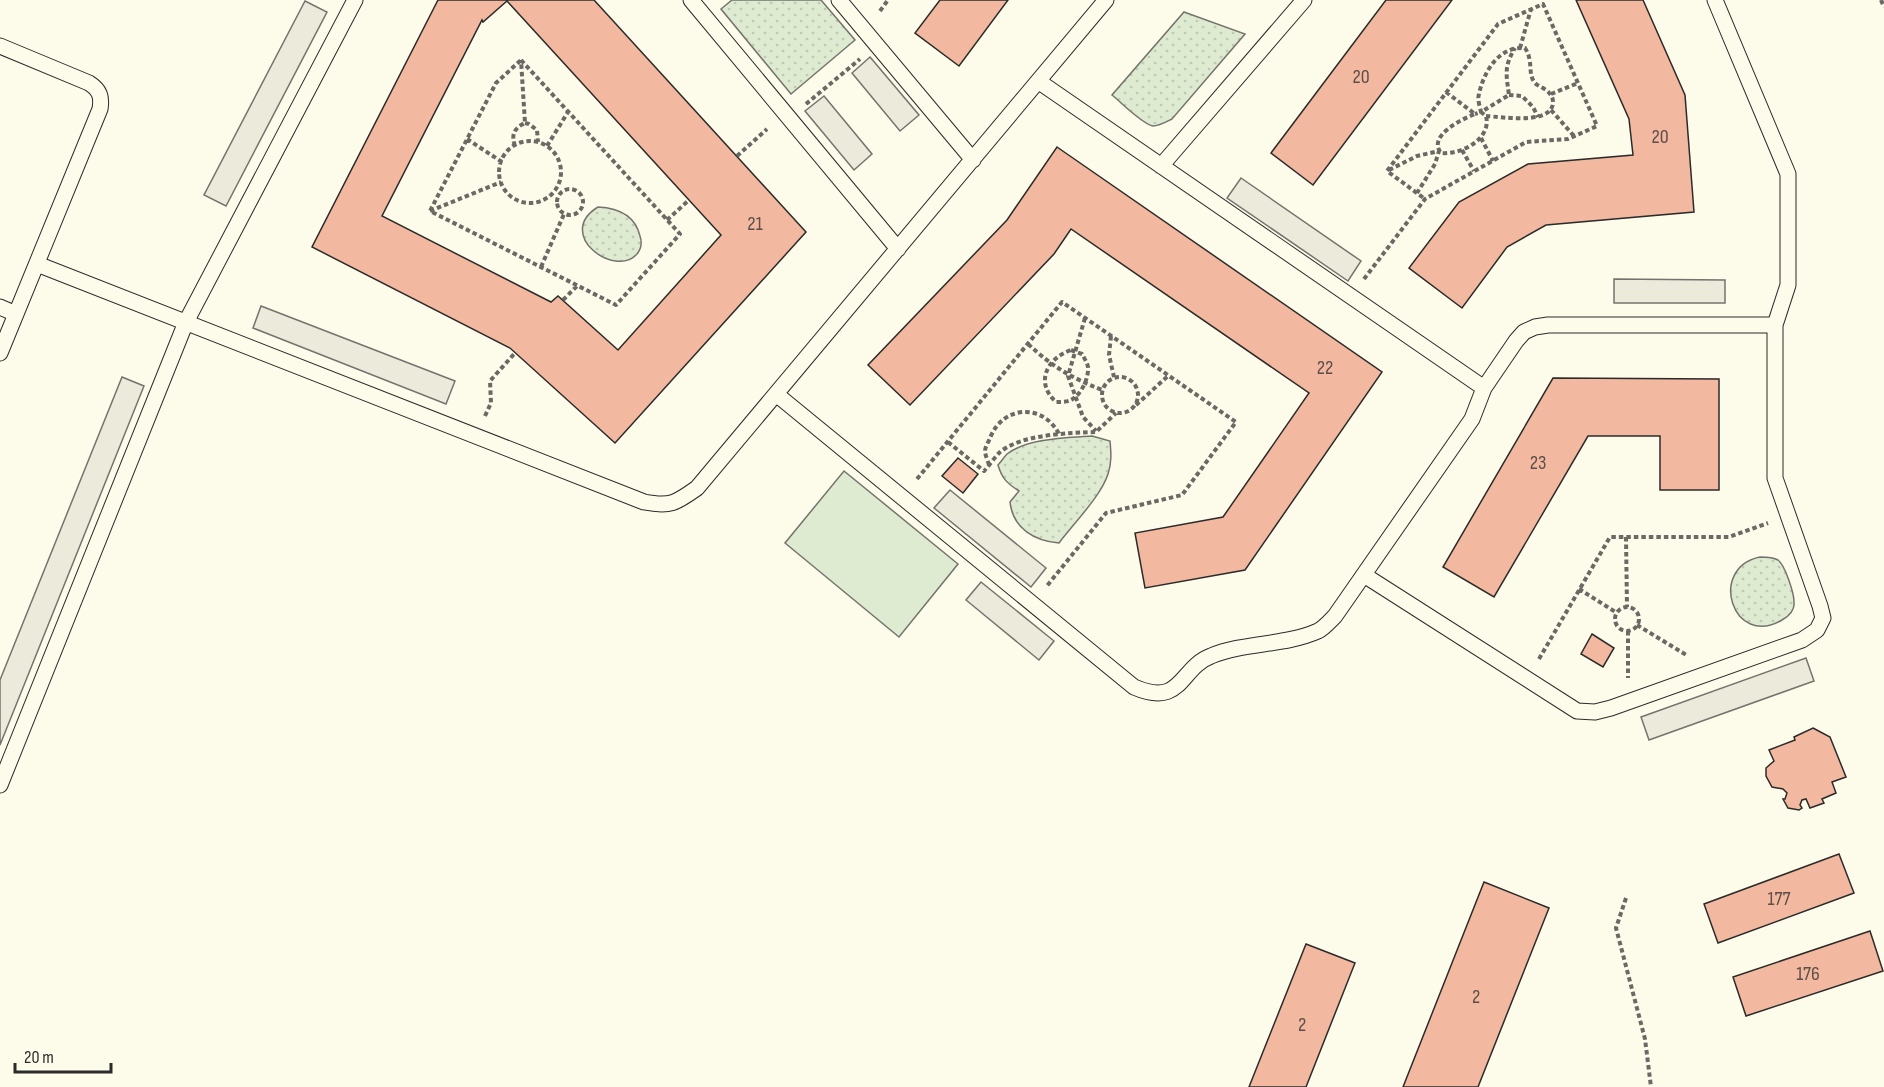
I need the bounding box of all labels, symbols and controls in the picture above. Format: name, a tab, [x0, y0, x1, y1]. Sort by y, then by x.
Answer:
house number: 20	[1352, 65, 1370, 89]
house number: 20	[1651, 125, 1669, 149]
house number: 21	[747, 212, 763, 236]
house number: 22	[1317, 356, 1333, 380]
house number: 23	[1530, 451, 1546, 475]
house number: 177	[1768, 887, 1791, 911]
house number: 176	[1796, 962, 1820, 986]
house number: 2	[1472, 985, 1480, 1009]
house number: 2	[1298, 1013, 1306, 1037]
scale bar	[15, 1036, 111, 1074]
text: 20 m	[24, 1047, 54, 1068]

